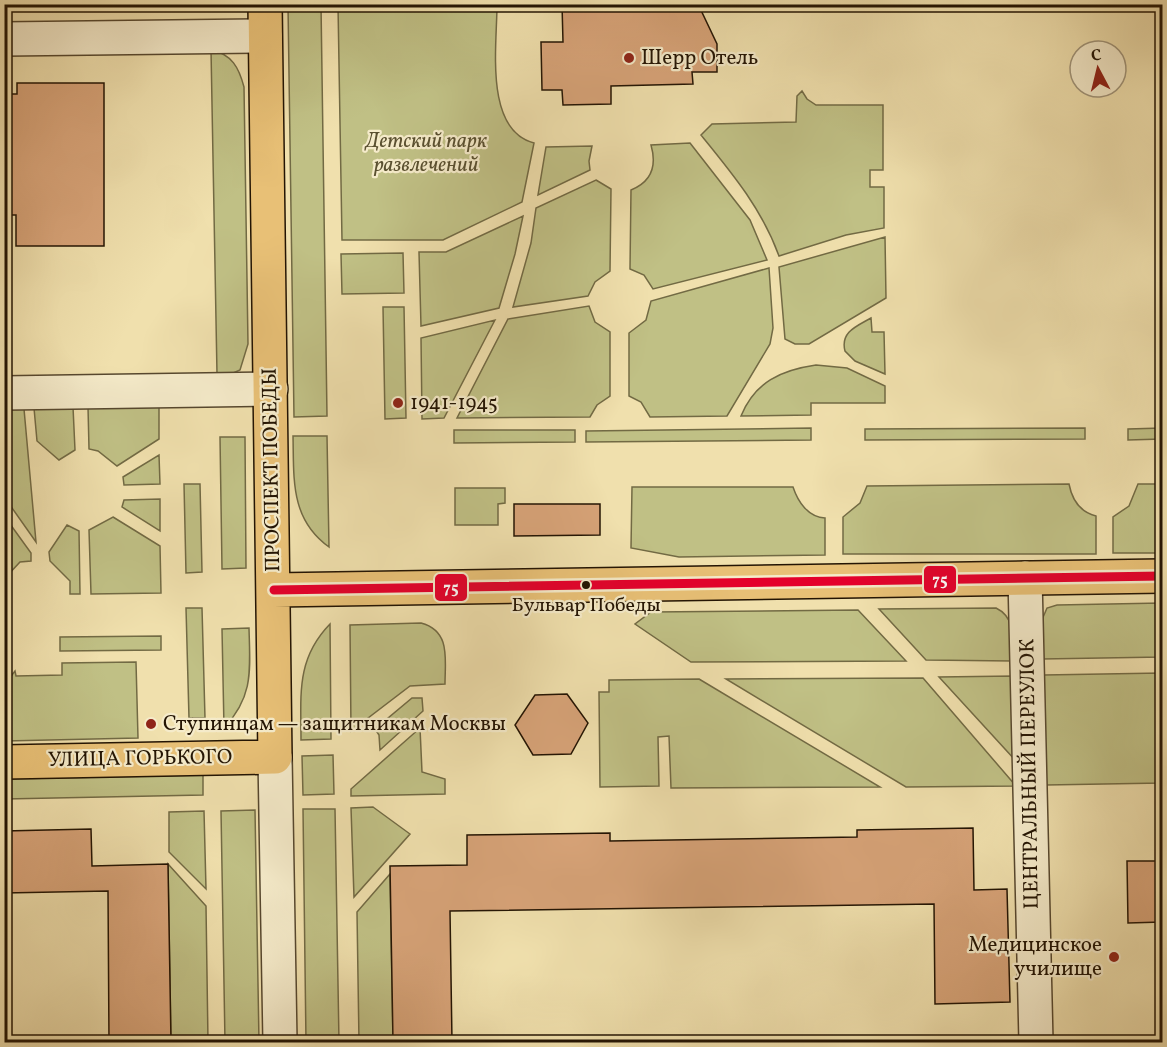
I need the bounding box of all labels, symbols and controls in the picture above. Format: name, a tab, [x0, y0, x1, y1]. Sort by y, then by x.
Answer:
north arrow	[1068, 39, 1128, 99]
place label: Шерр Отель	[641, 44, 758, 73]
text: С	[1090, 45, 1103, 68]
marker: Шерр Отель	[622, 51, 636, 65]
park label: Детский парк развлечений	[363, 127, 488, 180]
street label: ПРОСПЕКТ ПОБЕДЫ	[256, 368, 288, 572]
place label: 1941-1945	[410, 389, 498, 418]
marker: 1941-1945	[391, 396, 405, 410]
line badge: 75	[923, 565, 957, 594]
text: 75	[932, 570, 948, 592]
line badge: 75	[434, 573, 468, 602]
text: 75	[443, 578, 459, 600]
marker: Бульвар Победы	[580, 579, 592, 591]
place label: Бульвар Победы	[511, 592, 661, 620]
street label: ЦЕНТРАЛЬНЫЙ ПЕРЕУЛОК	[1013, 638, 1047, 910]
place label: Ступинцам — защитникам Москвы	[163, 710, 506, 739]
marker: Ступинцам — защитникам Москвы	[144, 717, 158, 731]
street label: УЛИЦА ГОРЬКОГО	[48, 743, 232, 775]
place label: Медицинское училище	[968, 931, 1102, 984]
marker: Медицинское училище	[1107, 950, 1121, 964]

